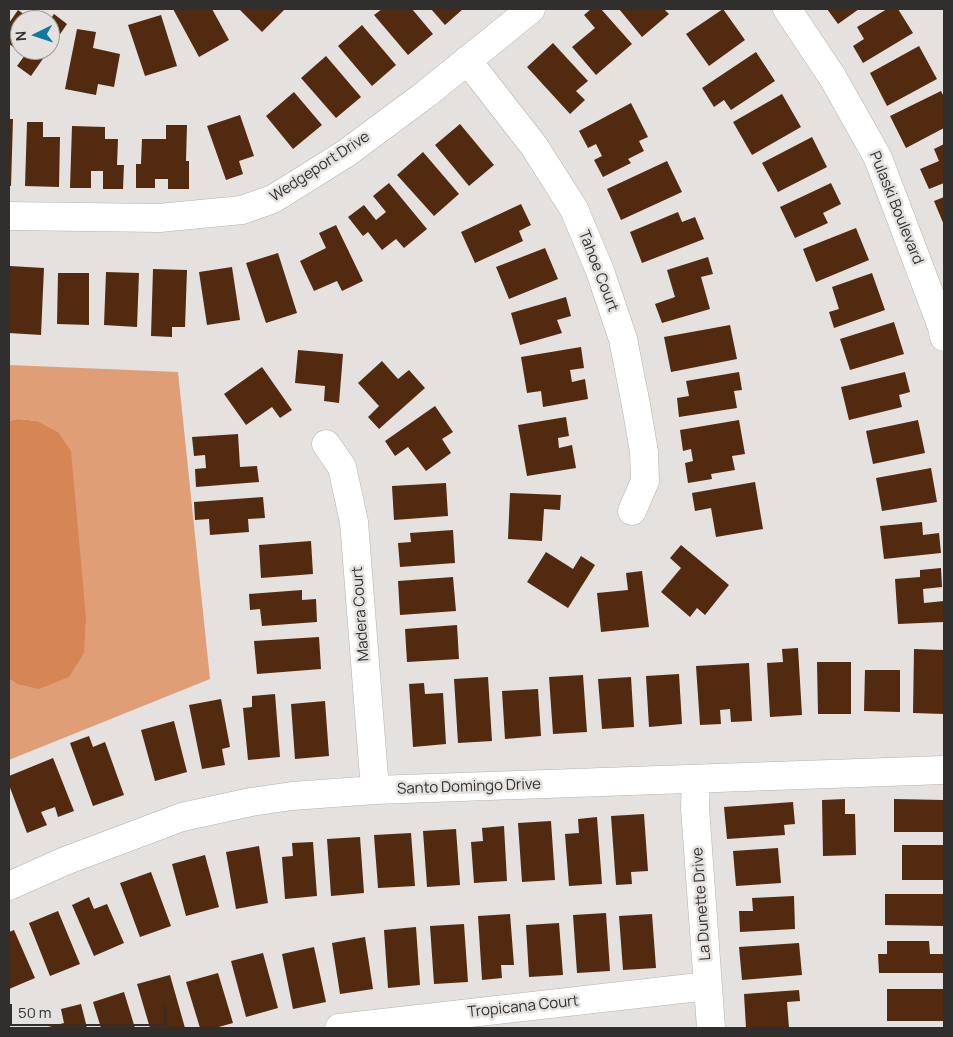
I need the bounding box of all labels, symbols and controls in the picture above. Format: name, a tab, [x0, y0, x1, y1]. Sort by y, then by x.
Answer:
north arrow	[10, 10, 60, 60]
text: N	[11, 30, 30, 42]
street label: Wedgeport Drive	[267, 128, 373, 206]
street label: Pulaski Boulevard	[865, 149, 927, 267]
street label: Tahoe Court	[574, 228, 622, 314]
street label: Madera Court	[349, 566, 373, 662]
street label: Santo Domingo Drive	[397, 775, 541, 799]
street label: La Dunette Drive	[689, 847, 715, 961]
street label: Tropicana Court	[467, 992, 579, 1022]
scale bar	[12, 994, 169, 1026]
text: 50 m	[18, 1002, 52, 1023]

